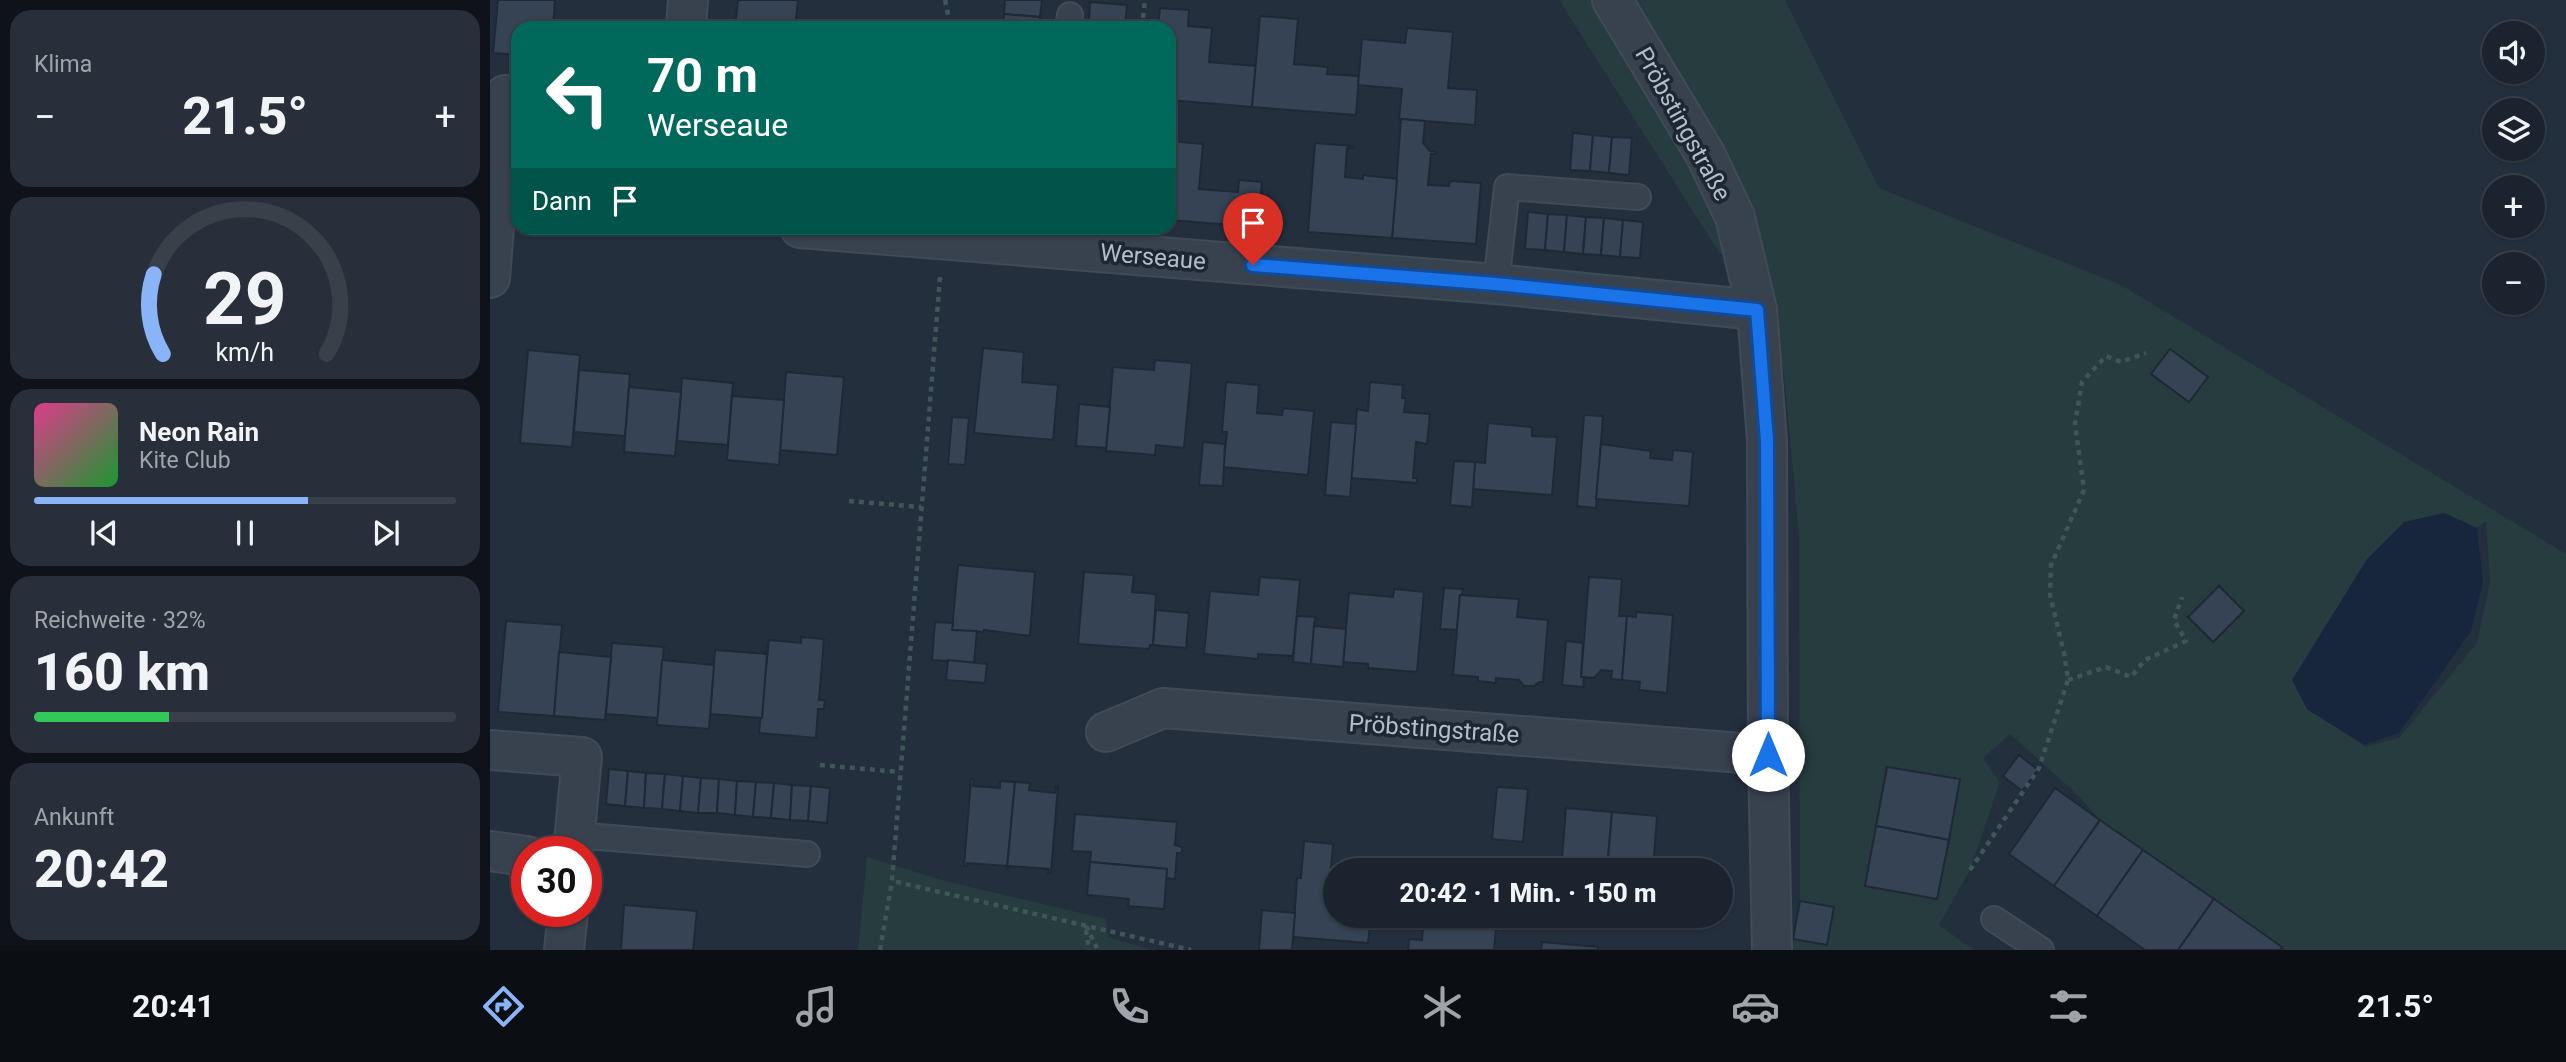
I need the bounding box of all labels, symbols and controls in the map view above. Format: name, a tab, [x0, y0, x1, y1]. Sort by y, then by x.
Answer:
map controls	[2482, 21, 2545, 315]
button: sound	[2482, 21, 2545, 84]
street label: Pröbstingstraße	[1629, 42, 1737, 206]
text: 70 m	[647, 47, 758, 104]
icon: left	[532, 49, 623, 140]
text: Klima	[34, 51, 92, 78]
text: 21.5°	[182, 86, 308, 147]
text: −	[34, 95, 56, 139]
text: +	[434, 95, 456, 139]
button: layers	[2482, 98, 2545, 161]
text: Werseaue	[647, 106, 788, 144]
button: +	[2482, 175, 2545, 238]
icon: arrive	[606, 182, 644, 220]
text: Dann	[532, 186, 592, 216]
pin	[1223, 193, 1283, 265]
icon: arrive	[1234, 204, 1272, 242]
street label: Werseaue	[1099, 238, 1207, 276]
button: −	[2482, 252, 2545, 315]
text: 29	[203, 256, 287, 342]
text: km/h	[216, 338, 274, 367]
text: Neon Rain	[139, 417, 259, 447]
text: Kite Club	[139, 447, 231, 474]
icon: previous	[85, 514, 123, 552]
icon: pause	[226, 514, 264, 552]
icon: next	[367, 514, 405, 552]
text: Reichweite · 32%	[34, 607, 206, 634]
text: 160 km	[34, 642, 210, 703]
street label: Pröbstingstraße	[1348, 709, 1520, 749]
position arrow	[1731, 718, 1805, 792]
text: Ankunft	[34, 804, 114, 831]
speed limit sign: 30	[511, 836, 602, 927]
text: 20:42	[34, 839, 169, 900]
text: 20:42 · 1 Min. · 150 m	[1399, 878, 1657, 908]
icon: directions	[479, 982, 528, 1031]
icon: music	[792, 982, 841, 1031]
icon: phone	[1105, 982, 1154, 1031]
icon: climate	[1418, 982, 1467, 1031]
icon: car	[1731, 982, 1780, 1031]
icon: filters	[2044, 982, 2093, 1031]
text: 20:41	[132, 987, 214, 1025]
text: 21.5°	[2357, 987, 2434, 1025]

